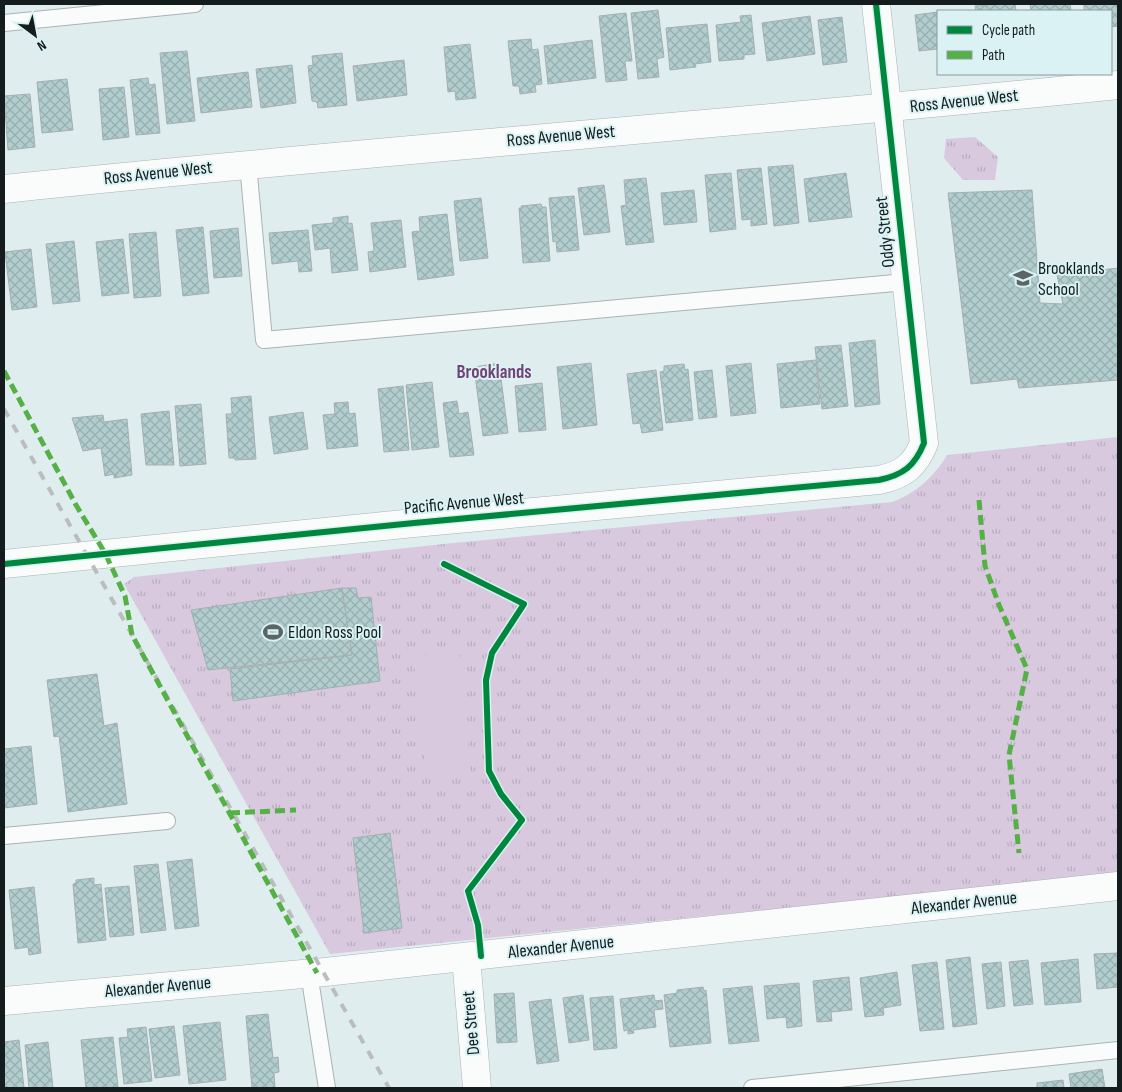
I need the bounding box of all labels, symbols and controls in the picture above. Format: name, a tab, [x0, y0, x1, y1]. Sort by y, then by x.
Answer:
north arrow	[10, 10, 60, 60]
legend	[937, 10, 1112, 75]
text: Cycle path	[982, 21, 1035, 40]
text: N	[34, 36, 49, 55]
text: Path	[982, 46, 1005, 65]
street label: Ross Avenue West	[909, 85, 1020, 117]
street label: Ross Avenue West	[506, 121, 617, 151]
street label: Ross Avenue West	[103, 157, 214, 189]
street label: Oddy Street	[871, 195, 899, 269]
place label: Brooklands School	[1038, 258, 1105, 300]
school or university icon: Brooklands School	[1012, 267, 1034, 289]
district label: Brooklands	[457, 361, 532, 384]
street label: Pacific Avenue West	[403, 487, 525, 519]
sports icon: Eldon Ross Pool	[262, 621, 284, 643]
place label: Eldon Ross Pool	[288, 622, 381, 643]
street label: Alexander Avenue	[909, 887, 1018, 919]
street label: Alexander Avenue	[506, 931, 615, 963]
street label: Alexander Avenue	[103, 972, 212, 1002]
street label: Dee Street	[458, 990, 484, 1056]

